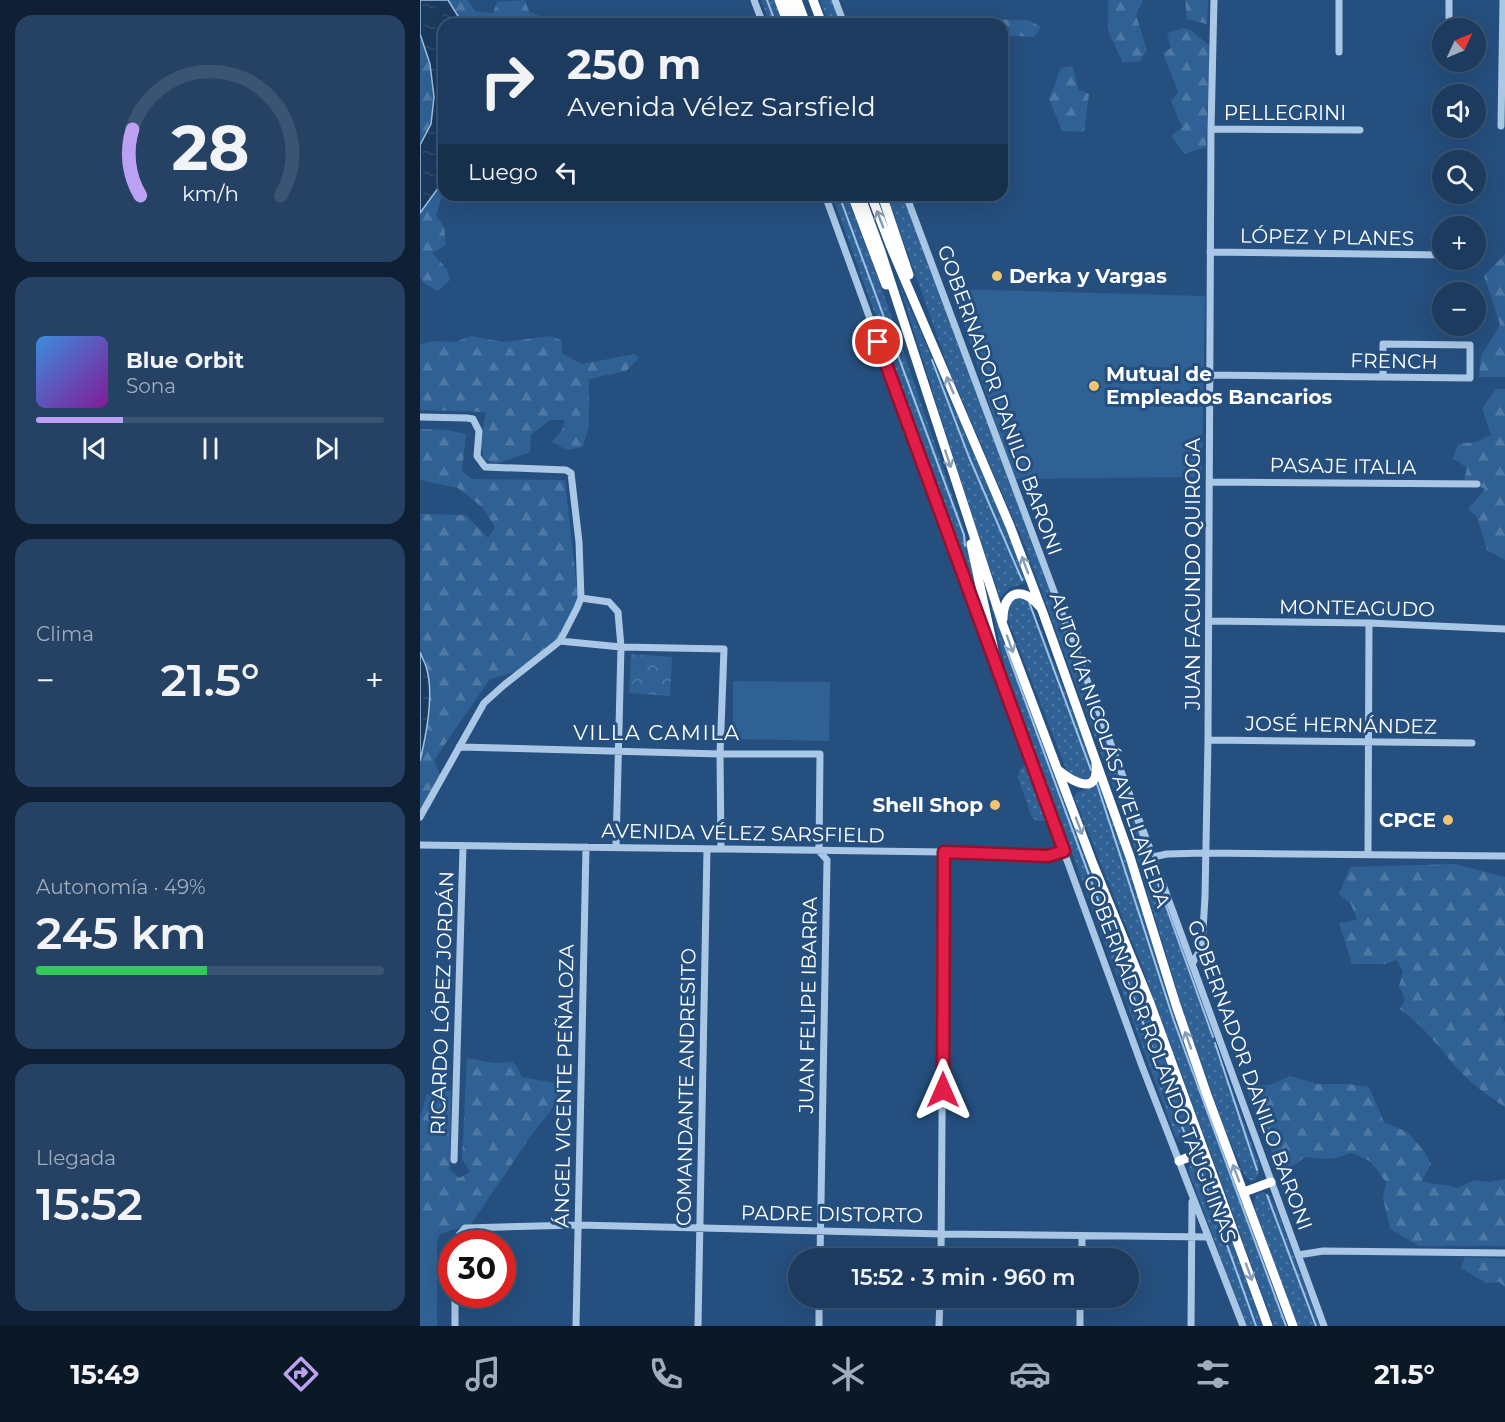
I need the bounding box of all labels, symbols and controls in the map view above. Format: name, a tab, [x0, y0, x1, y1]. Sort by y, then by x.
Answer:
north arrow	[1432, 18, 1486, 72]
map controls	[1432, 18, 1486, 336]
text: 250 m	[567, 38, 701, 90]
icon: right	[468, 42, 546, 120]
button: sound	[1432, 84, 1486, 138]
text: Avenida Vélez Sarsfield	[567, 90, 876, 123]
street label: PELLEGRINI	[1224, 101, 1346, 125]
text: 28	[171, 110, 249, 186]
button: search	[1432, 150, 1486, 204]
icon: left	[550, 156, 583, 189]
text: Luego	[468, 159, 538, 186]
text: km/h	[181, 180, 239, 206]
one-way arrow	[874, 211, 885, 229]
button: +	[1432, 216, 1486, 270]
street label: LÓPEZ Y PLANES	[1240, 223, 1414, 251]
street label: GOBERNADOR DANILO BARONI	[933, 242, 1067, 558]
place label: Derka y Vargas	[1009, 264, 1167, 288]
marker: Derka y Vargas	[990, 269, 1004, 283]
button: −	[1432, 282, 1486, 336]
pin	[852, 316, 903, 367]
icon: arrive	[861, 325, 894, 358]
text: Blue Orbit	[126, 347, 244, 374]
street label: FRENCH	[1350, 348, 1438, 374]
place label: Mutual de Empleados Bancarios	[1106, 362, 1333, 409]
text: Sona	[126, 374, 176, 398]
one-way arrow	[944, 376, 955, 395]
marker: Mutual de Empleados Bancarios	[1087, 379, 1101, 393]
icon: previous	[78, 432, 111, 465]
icon: pause	[194, 432, 227, 465]
icon: next	[310, 432, 343, 465]
street label: JUAN FACUNDO QUIROGA	[1181, 437, 1205, 711]
one-way arrow	[943, 449, 954, 468]
street label: PASAJE ITALIA	[1269, 453, 1417, 479]
one-way arrow	[1019, 556, 1030, 574]
street label: AUTOVÍA NICOLÁS AVELLANEDA	[1045, 589, 1176, 911]
street label: MONTEAGUDO	[1279, 595, 1435, 621]
text: Clima	[36, 622, 94, 646]
one-way arrow	[1005, 634, 1016, 653]
text: 21.5°	[160, 652, 260, 707]
text: −	[36, 660, 55, 700]
text: +	[365, 660, 384, 700]
street label: JOSÉ HERNÁNDEZ	[1244, 711, 1437, 739]
district label: VILLA CAMILA	[573, 720, 741, 745]
place label: Shell Shop	[872, 793, 983, 817]
marker: Shell Shop	[988, 798, 1002, 812]
place label: CPCE	[1379, 808, 1436, 832]
marker: CPCE	[1441, 813, 1455, 827]
one-way arrow	[1074, 816, 1085, 835]
street label: AVENIDA VÉLEZ SARSFIELD	[601, 819, 885, 847]
street label: RICARDO LÓPEZ JORDÁN	[425, 871, 459, 1135]
street label: GOBERNADOR ROLANDO TAUGUINAS	[1079, 872, 1241, 1246]
text: Autonomía · 49%	[36, 875, 206, 899]
street label: JUAN FELIPE IBARRA	[794, 896, 822, 1115]
text: 245 km	[36, 905, 207, 960]
street label: GOBERNADOR DANILO BARONI	[1183, 917, 1317, 1233]
street label: ÁNGEL VICENTE PEÑALOZA	[550, 943, 578, 1228]
street label: COMANDANTE ANDRESITO	[672, 948, 700, 1226]
one-way arrow	[1181, 1031, 1192, 1050]
position arrow	[911, 1058, 975, 1122]
text: Llegada	[36, 1146, 116, 1170]
one-way arrow	[1230, 1164, 1241, 1182]
text: 15:52	[36, 1176, 143, 1231]
street label: PADRE DISTORTO	[741, 1200, 923, 1228]
speed limit sign: 30	[438, 1230, 516, 1308]
one-way arrow	[1244, 1262, 1255, 1281]
text: 15:52 · 3 min · 960 m	[851, 1264, 1076, 1291]
icon: directions	[280, 1353, 322, 1395]
icon: music	[462, 1353, 504, 1395]
icon: phone	[645, 1353, 687, 1395]
icon: climate	[827, 1353, 869, 1395]
icon: car	[1009, 1353, 1051, 1395]
icon: filters	[1192, 1353, 1234, 1395]
text: 15:49	[70, 1358, 140, 1391]
text: 21.5°	[1374, 1358, 1435, 1391]

